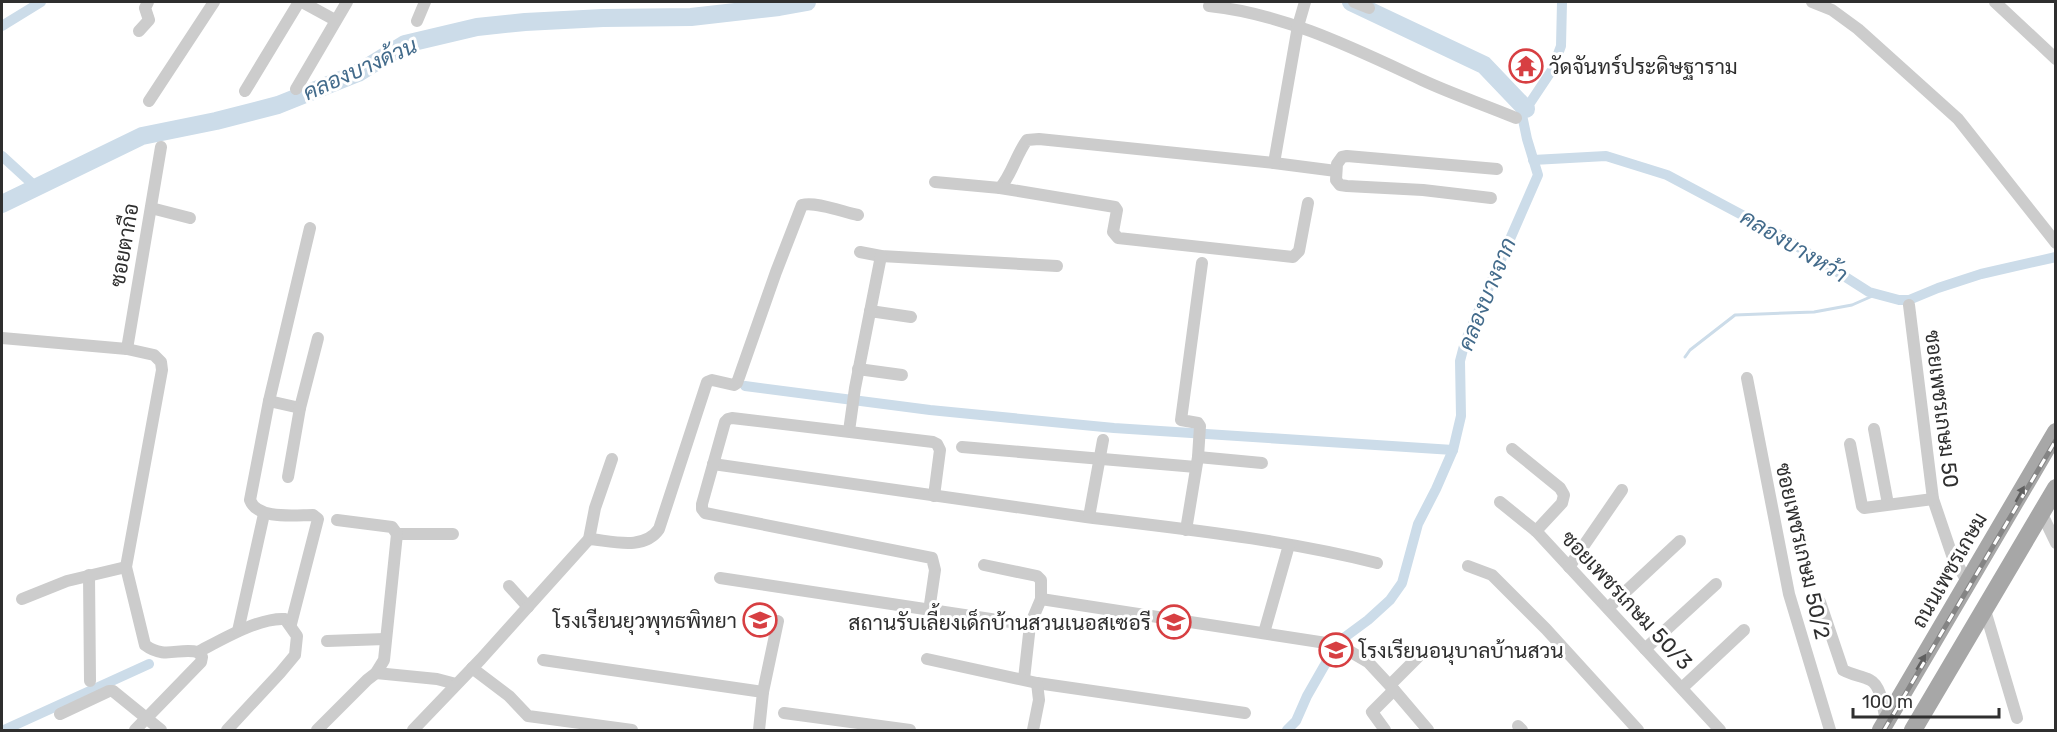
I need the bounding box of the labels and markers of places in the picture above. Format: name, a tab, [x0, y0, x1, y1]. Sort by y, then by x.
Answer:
temple icon: วัดจันทร์ประดิษฐาราม	[1508, 48, 1544, 84]
place label: วัดจันทร์ประดิษฐาราม	[1549, 53, 1738, 80]
school or university icon: โรงเรียนยุวพุทธพิทยา	[742, 602, 778, 638]
place label: สถานรับเลี้ยงเด็กบ้านสวนเนอสเซอรี	[848, 603, 1151, 635]
school or university icon: สถานรับเลี้ยงเด็กบ้านสวนเนอสเซอรี	[1156, 604, 1192, 640]
place label: โรงเรียนยุวพุทธพิทยา	[552, 608, 737, 635]
school or university icon: โรงเรียนอนุบาลบ้านสวน	[1318, 632, 1354, 668]
place label: โรงเรียนอนุบาลบ้านสวน	[1358, 638, 1564, 665]

